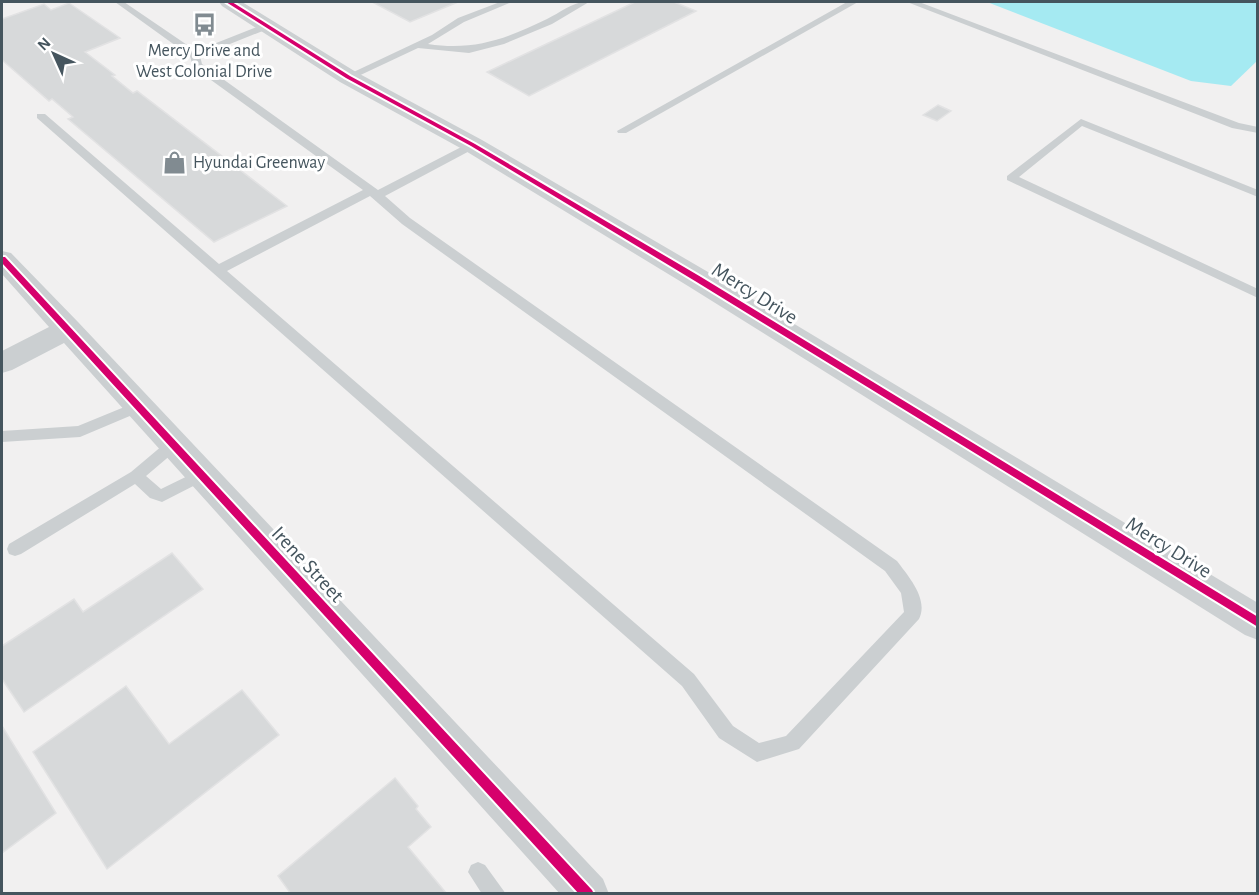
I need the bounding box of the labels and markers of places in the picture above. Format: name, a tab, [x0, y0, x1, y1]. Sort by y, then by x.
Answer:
bus stop icon: Mercy Drive and West Colonial Drive	[191, 11, 217, 37]
place label: Mercy Drive and West Colonial Drive	[136, 42, 272, 81]
shop icon: Hyundai Greenway	[162, 149, 188, 175]
place label: Hyundai Greenway	[193, 154, 325, 172]

